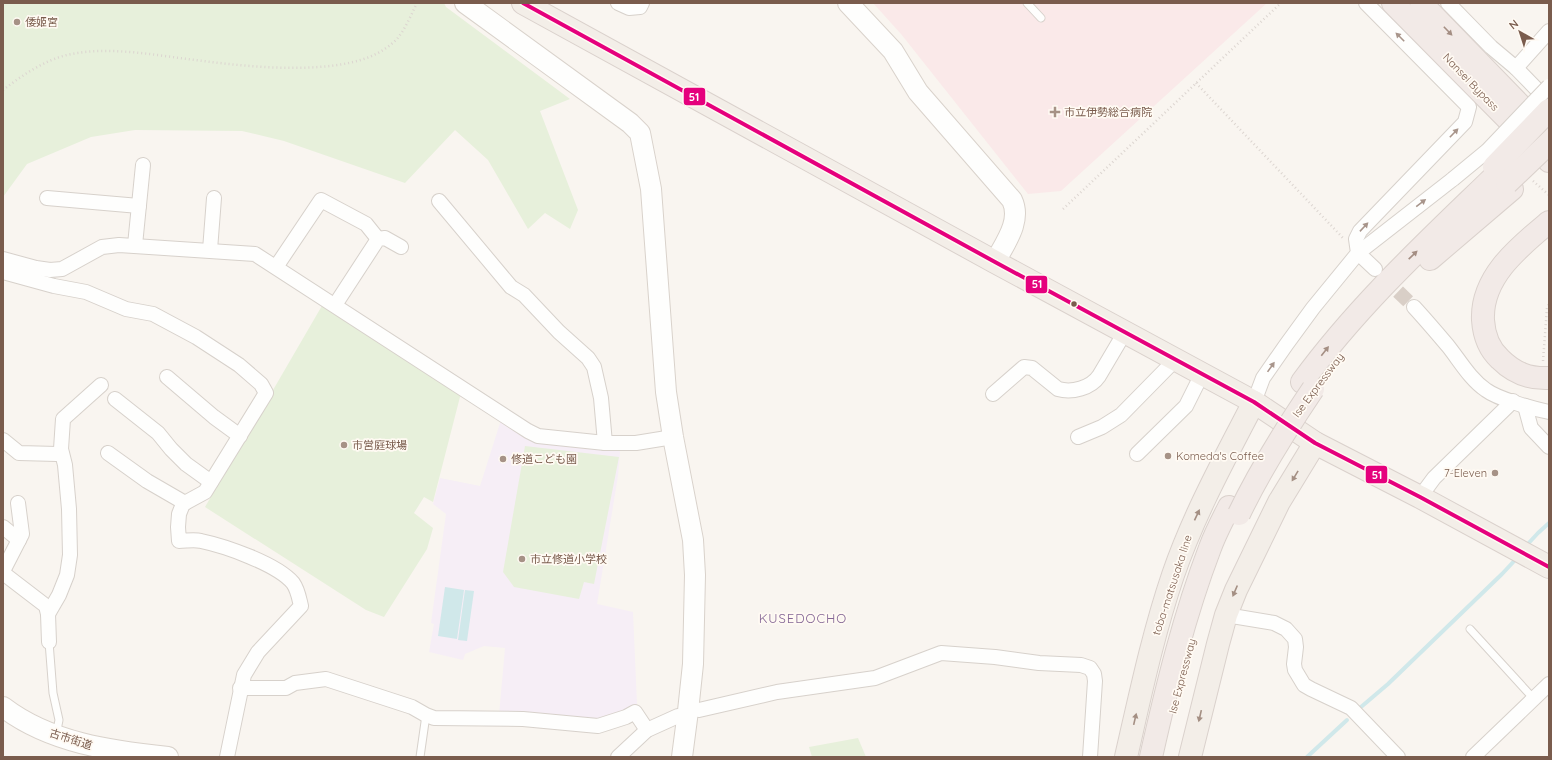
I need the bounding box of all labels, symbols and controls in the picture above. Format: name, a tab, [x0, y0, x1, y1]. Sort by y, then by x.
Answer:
north arrow	[1500, 12, 1540, 52]
place label: 倭姬宮	[25, 15, 58, 29]
text: N	[1506, 16, 1521, 32]
marker: 倭姬宮	[12, 17, 22, 27]
one-way arrow	[1443, 26, 1453, 36]
one-way arrow	[1395, 32, 1405, 42]
street label: Nansei Bypass	[1440, 50, 1502, 114]
line badge: 51	[683, 87, 706, 106]
text: 51	[689, 90, 699, 104]
place label: 市立伊勢総合病院	[1064, 105, 1152, 119]
marker: 市立伊勢総合病院	[1049, 106, 1061, 118]
one-way arrow	[1449, 128, 1459, 138]
one-way arrow	[1416, 199, 1427, 207]
one-way arrow	[1359, 222, 1369, 232]
one-way arrow	[1408, 250, 1418, 260]
line badge: 51	[1025, 275, 1048, 294]
text: 51	[1032, 277, 1042, 291]
unlabelled marker	[1069, 299, 1079, 309]
one-way arrow	[1321, 346, 1329, 357]
street label: Ise Expressway	[1289, 350, 1347, 420]
one-way arrow	[1267, 362, 1275, 372]
place label: 市営庭球場	[352, 438, 407, 452]
marker: 市営庭球場	[339, 440, 349, 450]
place label: Komeda's Coffee	[1176, 449, 1264, 463]
marker: Komeda's Coffee	[1163, 451, 1173, 461]
place label: 修道こども園	[511, 452, 577, 466]
marker: 修道こども園	[498, 454, 508, 464]
line badge: 51	[1365, 465, 1388, 484]
place label: 7-Eleven	[1444, 466, 1487, 480]
text: 51	[1372, 468, 1382, 482]
marker: 7-Eleven	[1490, 468, 1500, 478]
one-way arrow	[1291, 470, 1298, 482]
one-way arrow	[1194, 509, 1200, 521]
street label: toba-matsusaka line	[1149, 533, 1195, 637]
place label: 市立修道小学校	[530, 552, 607, 566]
marker: 市立修道小学校	[517, 554, 527, 564]
one-way arrow	[1232, 586, 1238, 598]
district label: KUSEDOCHO	[759, 610, 847, 626]
street label: Ise Expressway	[1165, 637, 1199, 715]
one-way arrow	[1197, 711, 1203, 723]
one-way arrow	[1132, 713, 1138, 725]
street label: 古市街道	[48, 726, 94, 752]

